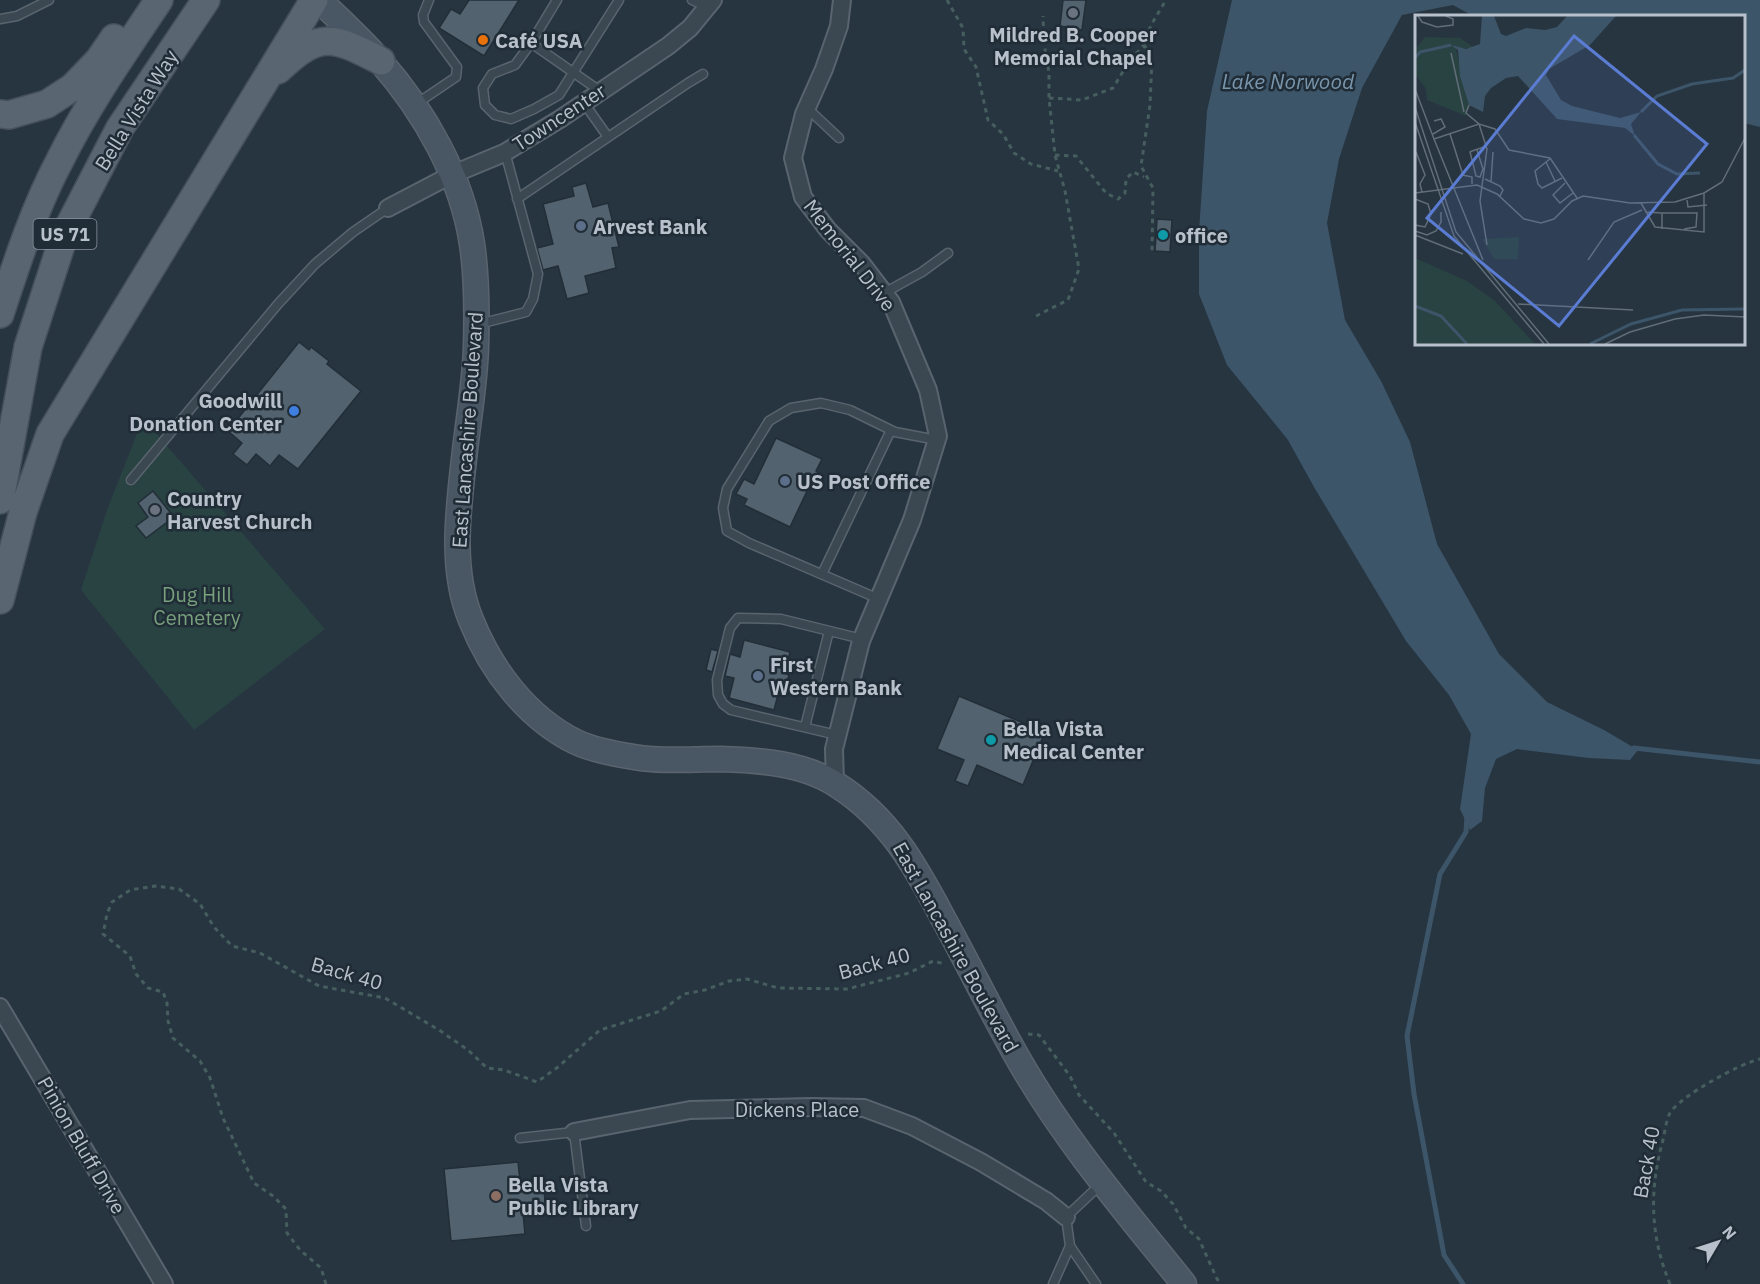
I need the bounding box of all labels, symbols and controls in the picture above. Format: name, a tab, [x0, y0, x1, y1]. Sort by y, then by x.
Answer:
marker: Mildred B. Cooper Memorial Chapel	[1066, 6, 1080, 20]
inset map	[1415, 15, 1745, 345]
place label: Mildred B. Cooper Memorial Chapel	[989, 21, 1157, 71]
place label: Café USA	[495, 27, 583, 54]
marker: Café USA	[476, 33, 490, 47]
street label: Bella Vista Way	[88, 44, 184, 176]
water label: Lake Norwood	[1222, 67, 1355, 95]
street label: Towncenter	[507, 77, 611, 157]
street label: Memorial Drive	[798, 193, 902, 317]
place label: Arvest Bank	[593, 213, 708, 240]
road number: US 71	[34, 219, 97, 249]
marker: Arvest Bank	[574, 219, 588, 233]
place label: office	[1175, 222, 1228, 249]
marker: office	[1156, 228, 1170, 242]
street label: East Lancashire Boulevard	[445, 311, 489, 549]
place label: Goodwill Donation Center	[129, 387, 282, 437]
marker: Goodwill Donation Center	[287, 404, 301, 418]
place label: US Post Office	[797, 468, 930, 495]
marker: US Post Office	[778, 474, 792, 488]
place label: Country Harvest Church	[167, 485, 312, 535]
marker: Country Harvest Church	[148, 503, 162, 517]
park label: Dug Hill Cemetery	[153, 581, 241, 631]
place label: First Western Bank	[770, 651, 902, 701]
marker: First Western Bank	[751, 669, 765, 683]
place label: Bella Vista Medical Center	[1003, 715, 1144, 765]
marker: Bella Vista Medical Center	[984, 733, 998, 747]
street label: East Lancashire Boulevard	[887, 837, 1025, 1057]
street label: Back 40	[835, 941, 913, 985]
street label: Back 40	[308, 950, 386, 996]
street label: Pinion Bluff Drive	[32, 1071, 132, 1219]
street label: Dickens Place	[735, 1096, 859, 1123]
street label: Back 40	[1626, 1124, 1666, 1200]
place label: Bella Vista Public Library	[508, 1171, 639, 1221]
marker: Bella Vista Public Library	[489, 1189, 503, 1203]
north arrow	[1688, 1212, 1748, 1272]
text: N	[1718, 1222, 1741, 1243]

